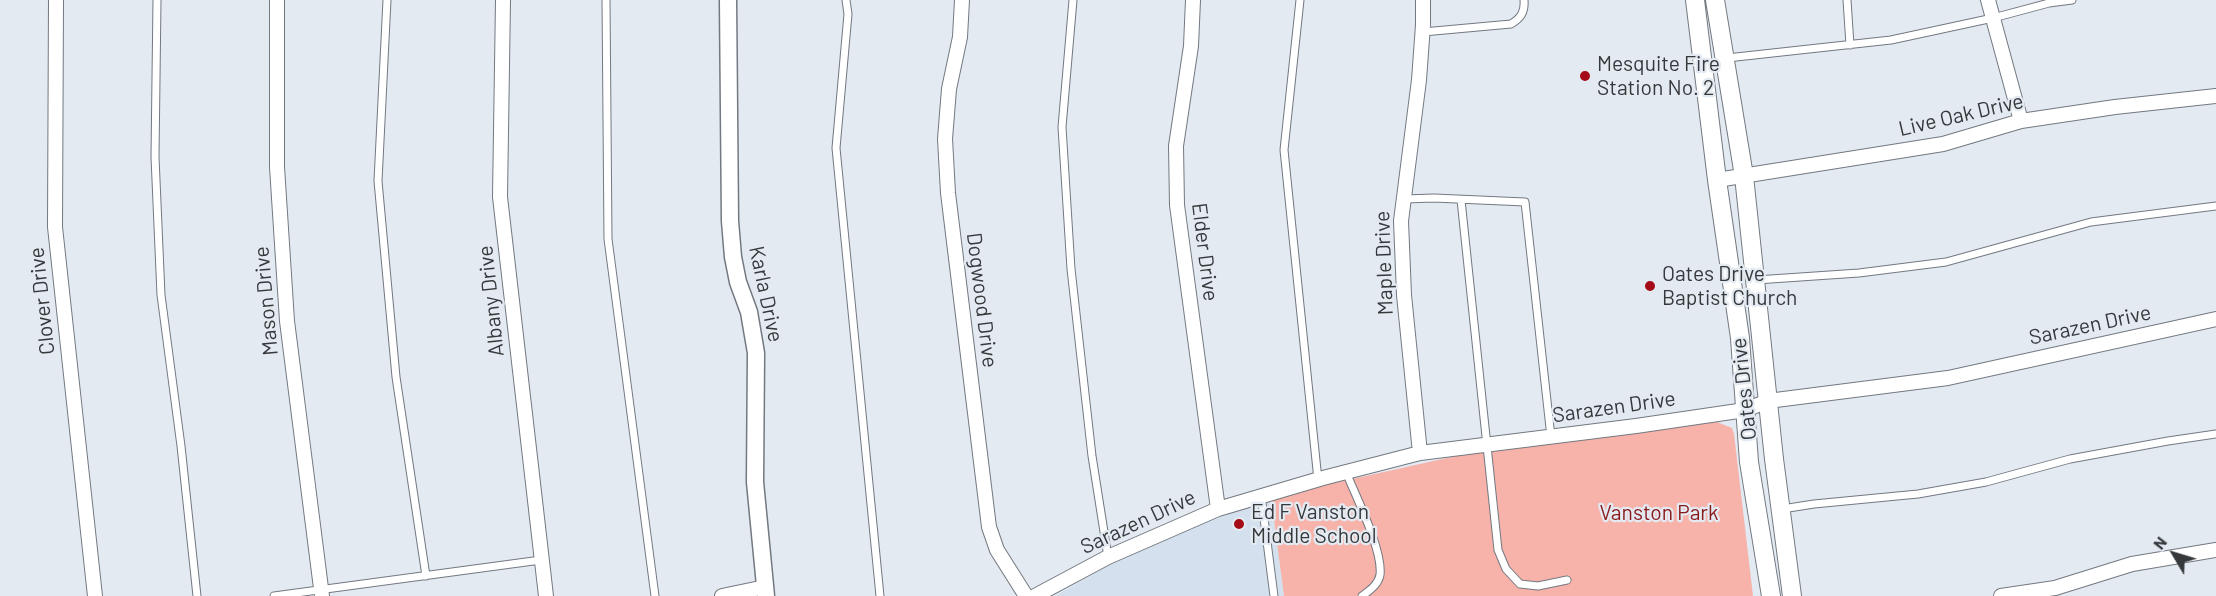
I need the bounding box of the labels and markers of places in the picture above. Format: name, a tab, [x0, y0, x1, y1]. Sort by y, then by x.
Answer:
place label: Mesquite Fire Station No. 2	[1597, 51, 1720, 101]
marker: Mesquite Fire Station No. 2	[1578, 69, 1592, 83]
place label: Oates Drive Baptist Church	[1662, 261, 1797, 311]
marker: Oates Drive Baptist Church	[1643, 279, 1657, 293]
place label: Ed F Vanston Middle School	[1251, 499, 1377, 549]
marker: Ed F Vanston Middle School	[1232, 517, 1246, 531]

